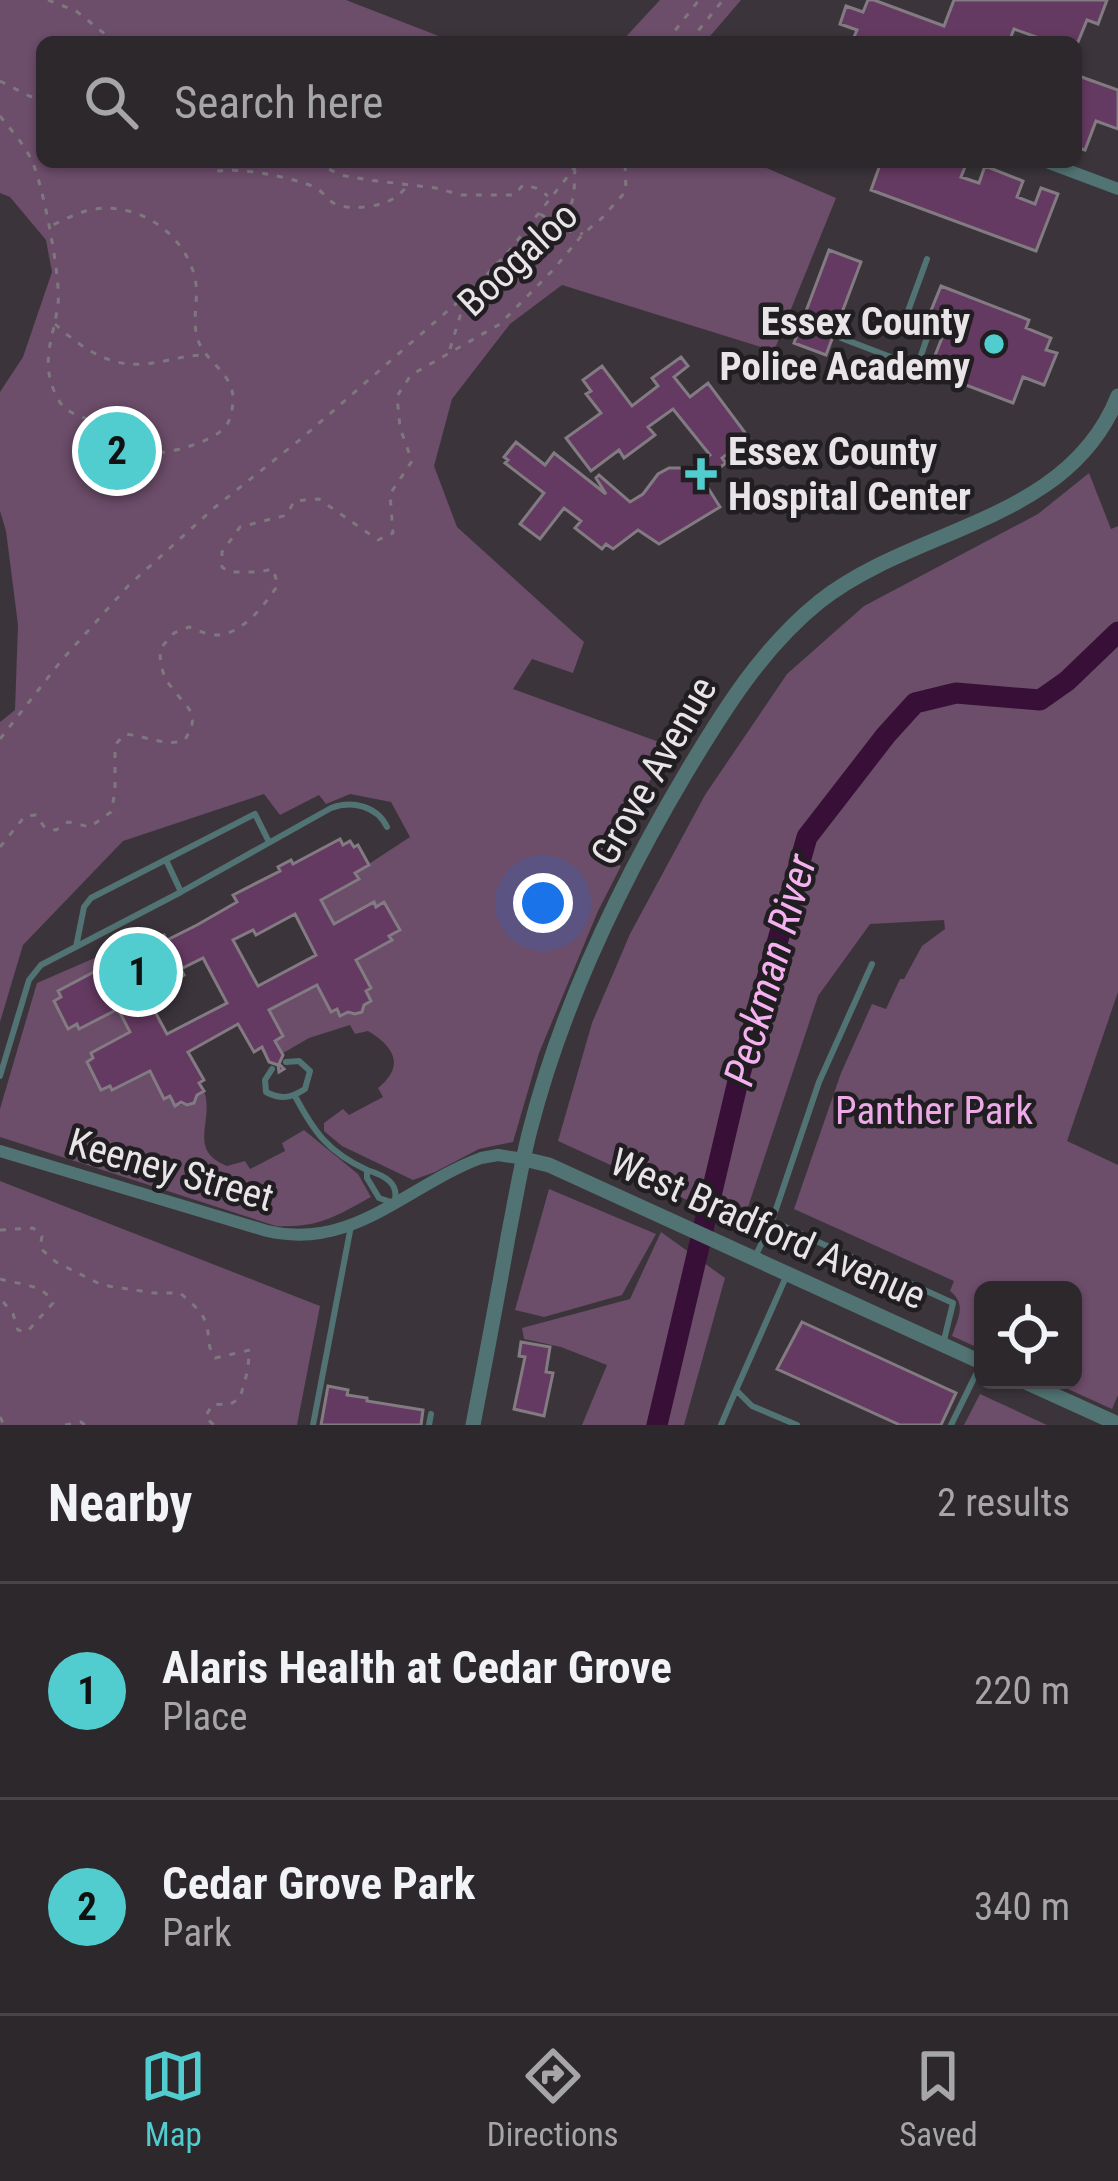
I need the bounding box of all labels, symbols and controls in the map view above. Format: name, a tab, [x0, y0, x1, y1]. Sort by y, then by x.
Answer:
search box	[36, 36, 1082, 168]
icon: search	[78, 69, 144, 135]
text: Search here	[174, 76, 383, 129]
street label: Boogaloo	[449, 192, 587, 326]
place label: Essex County Police Academy	[720, 299, 971, 390]
marker: Essex County Police Academy	[981, 331, 1007, 357]
pin: 2	[78, 406, 156, 496]
place label: Essex County Hospital Center	[728, 429, 971, 520]
marker: Essex County Hospital Center	[685, 458, 717, 490]
street label: Grove Avenue	[582, 669, 726, 873]
water label: Peckman River	[714, 847, 827, 1091]
your location	[513, 873, 573, 933]
pin: 1	[99, 927, 177, 1017]
park label: Panther Park	[835, 1088, 1033, 1134]
street label: Keeney Street	[63, 1119, 279, 1221]
street label: West Bradford Avenue	[603, 1139, 933, 1319]
map controls	[974, 1281, 1082, 1389]
button: locate	[974, 1281, 1082, 1389]
text: Nearby	[48, 1474, 192, 1533]
text: 2 results	[937, 1480, 1070, 1526]
text: Alaris Health at Cedar Grove	[162, 1641, 672, 1694]
text: 1	[77, 1668, 97, 1714]
text: 220 m	[974, 1668, 1070, 1714]
text: Place	[162, 1694, 248, 1740]
text: Cedar Grove Park	[162, 1857, 475, 1910]
text: 2	[77, 1884, 97, 1930]
text: 340 m	[974, 1884, 1070, 1930]
text: Park	[162, 1910, 232, 1956]
tab: Map	[140, 2043, 206, 2154]
tab: Directions	[487, 2043, 619, 2154]
tab: Saved	[899, 2043, 978, 2154]

